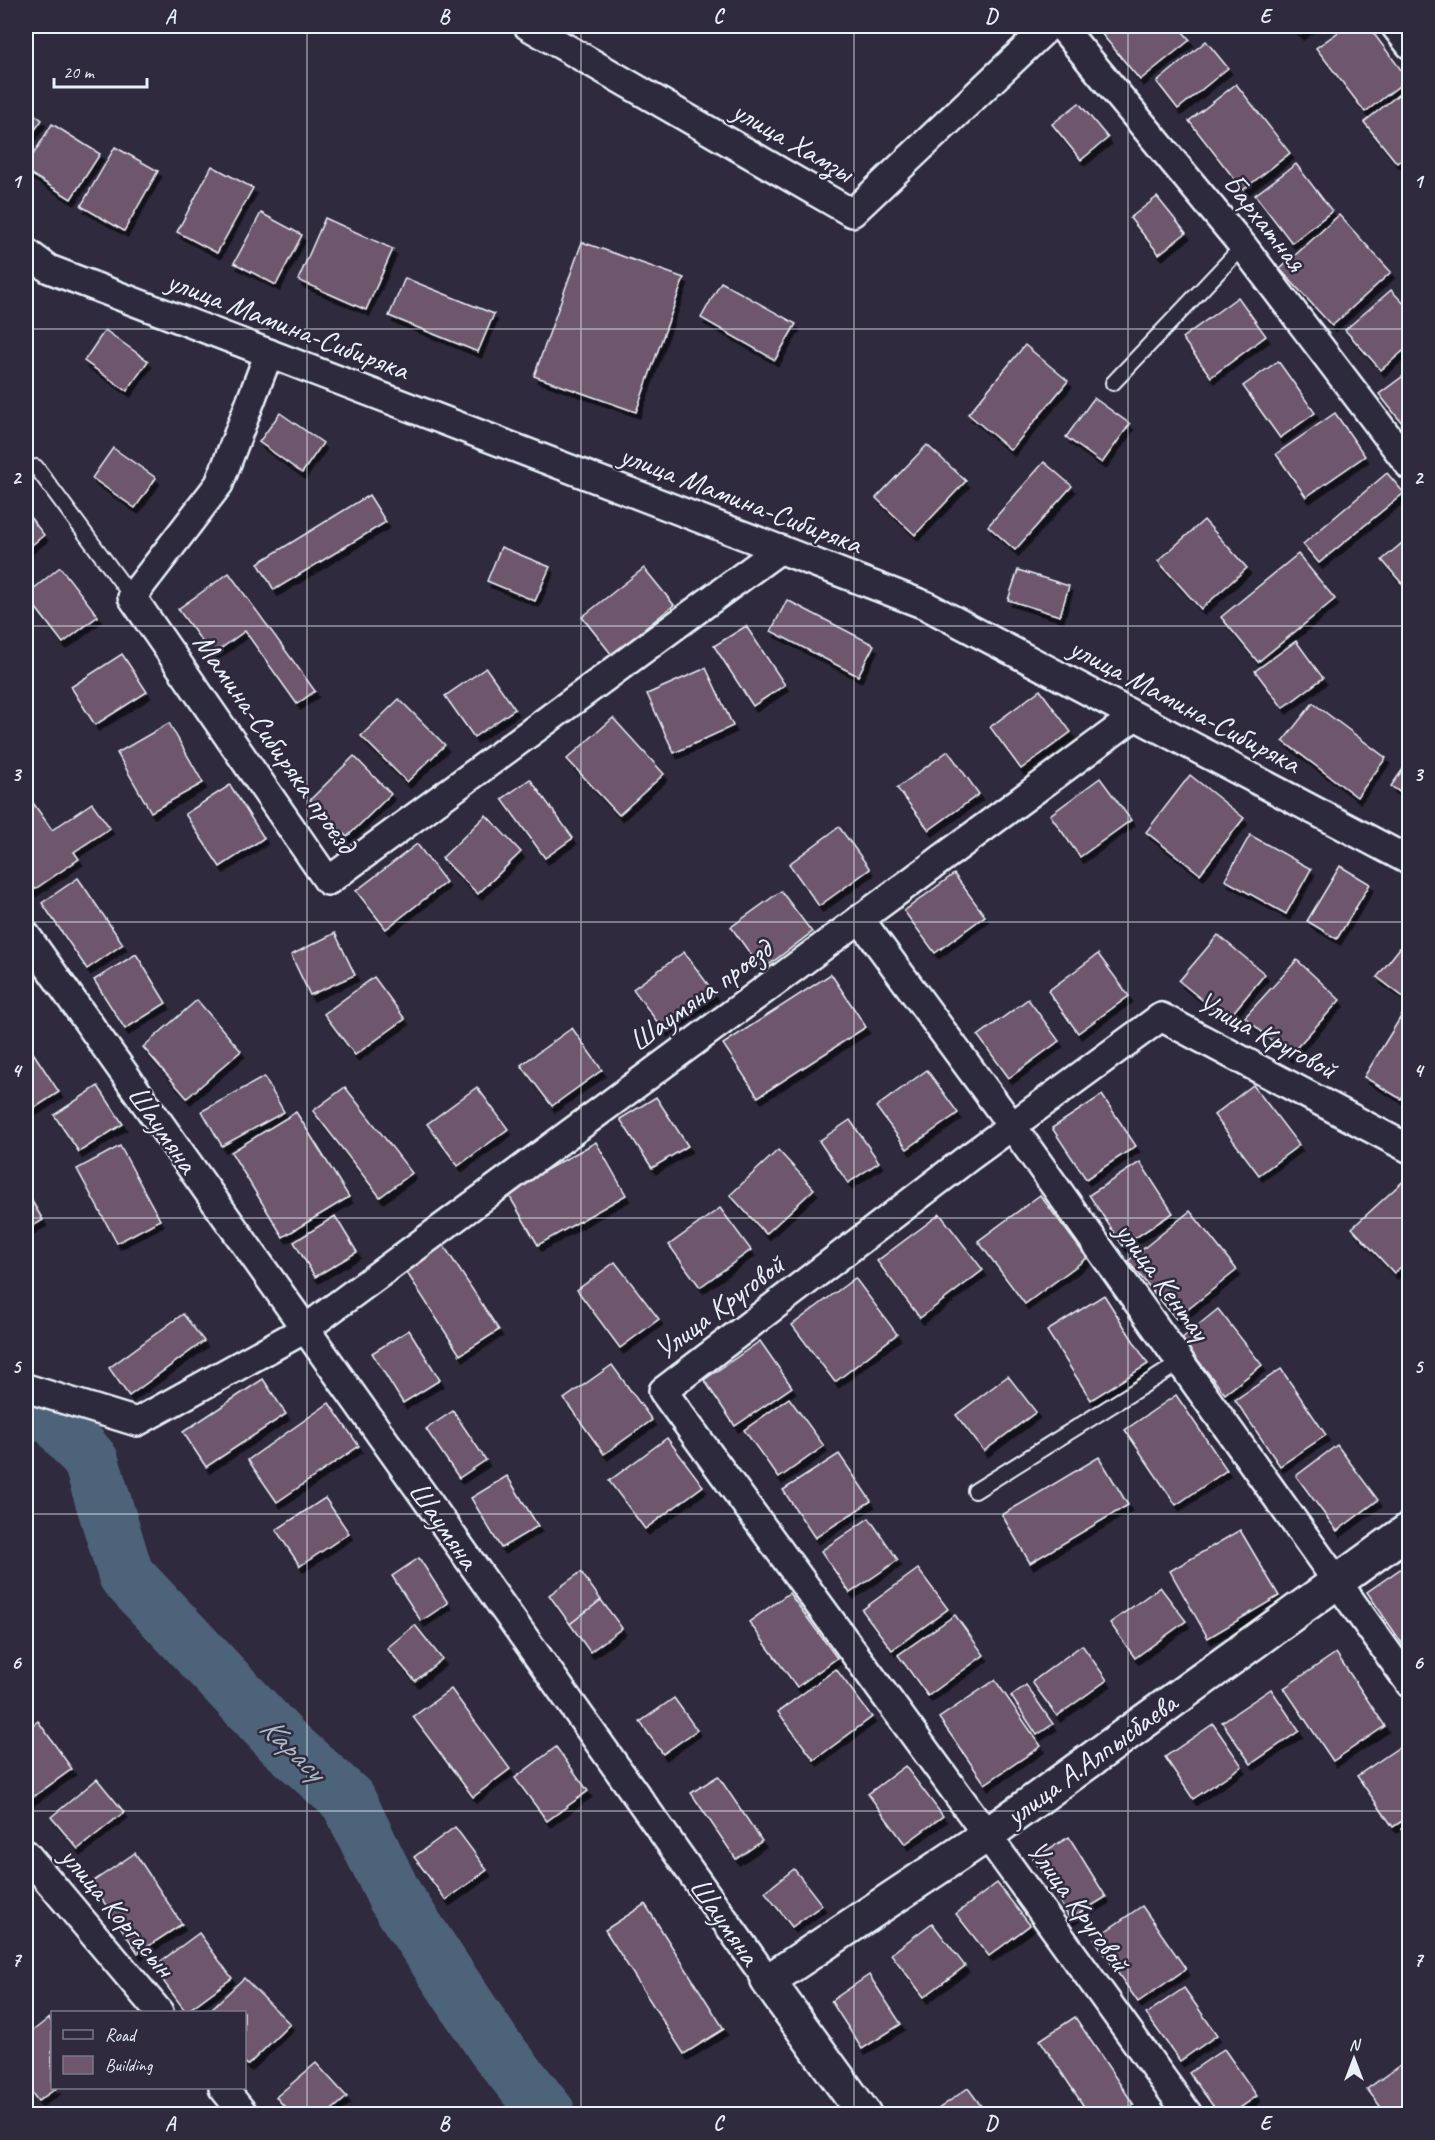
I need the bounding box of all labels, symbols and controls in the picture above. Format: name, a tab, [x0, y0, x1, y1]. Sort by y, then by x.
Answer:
text: A	[165, 4, 177, 29]
text: B	[439, 4, 451, 29]
text: C	[713, 4, 725, 29]
text: D	[985, 4, 999, 29]
text: E	[1260, 4, 1274, 29]
scale bar	[54, 51, 147, 89]
text: 20 m	[63, 61, 96, 83]
street label: улица Хамзы	[724, 90, 862, 192]
street label: Бархатная	[1215, 165, 1316, 280]
text: 1	[12, 169, 23, 194]
text: 1	[1414, 169, 1425, 194]
street label: улица Мамина-Сибиряка	[160, 261, 416, 389]
street label: улица Мамина-Сибиряка	[613, 435, 869, 563]
text: 2	[12, 465, 23, 490]
text: 2	[1414, 465, 1425, 490]
street label: Мамина-Сибиряка проезд	[185, 625, 367, 863]
street label: улица Мамина-Сибиряка	[1061, 627, 1309, 783]
text: 3	[12, 762, 23, 787]
text: 3	[1414, 762, 1425, 787]
street label: Шаумяна проезд	[621, 928, 782, 1060]
street label: Улица Круговой	[1190, 982, 1345, 1088]
text: 4	[12, 1058, 24, 1083]
text: 4	[1414, 1058, 1426, 1083]
street label: Шаумяна	[119, 1078, 208, 1182]
street label: улица Кентау	[1106, 1212, 1221, 1350]
street label: Улица Круговой	[646, 1245, 793, 1368]
text: 5	[12, 1354, 23, 1379]
text: 5	[1414, 1354, 1425, 1379]
street label: Шаумяна	[400, 1474, 489, 1578]
text: 6	[11, 1650, 22, 1675]
text: 6	[1413, 1650, 1424, 1675]
street label: улица А.Алпысбаева	[996, 1682, 1186, 1835]
water label: Карасу	[251, 1707, 338, 1793]
street label: Улица Круговой	[1019, 1833, 1140, 1980]
street label: улица Коргасын	[51, 1837, 185, 1987]
street label: Шаумяна	[681, 1870, 770, 1974]
text: 7	[12, 1947, 23, 1972]
text: 7	[1414, 1947, 1425, 1972]
legend	[51, 2011, 246, 2089]
text: Road	[105, 2024, 138, 2046]
north arrow	[1324, 2029, 1384, 2089]
text: N	[1349, 2035, 1362, 2055]
text: Building	[105, 2054, 154, 2076]
text: A	[165, 2111, 177, 2136]
text: B	[439, 2111, 451, 2136]
text: C	[713, 2111, 725, 2136]
text: D	[985, 2111, 999, 2136]
text: E	[1260, 2111, 1274, 2136]

